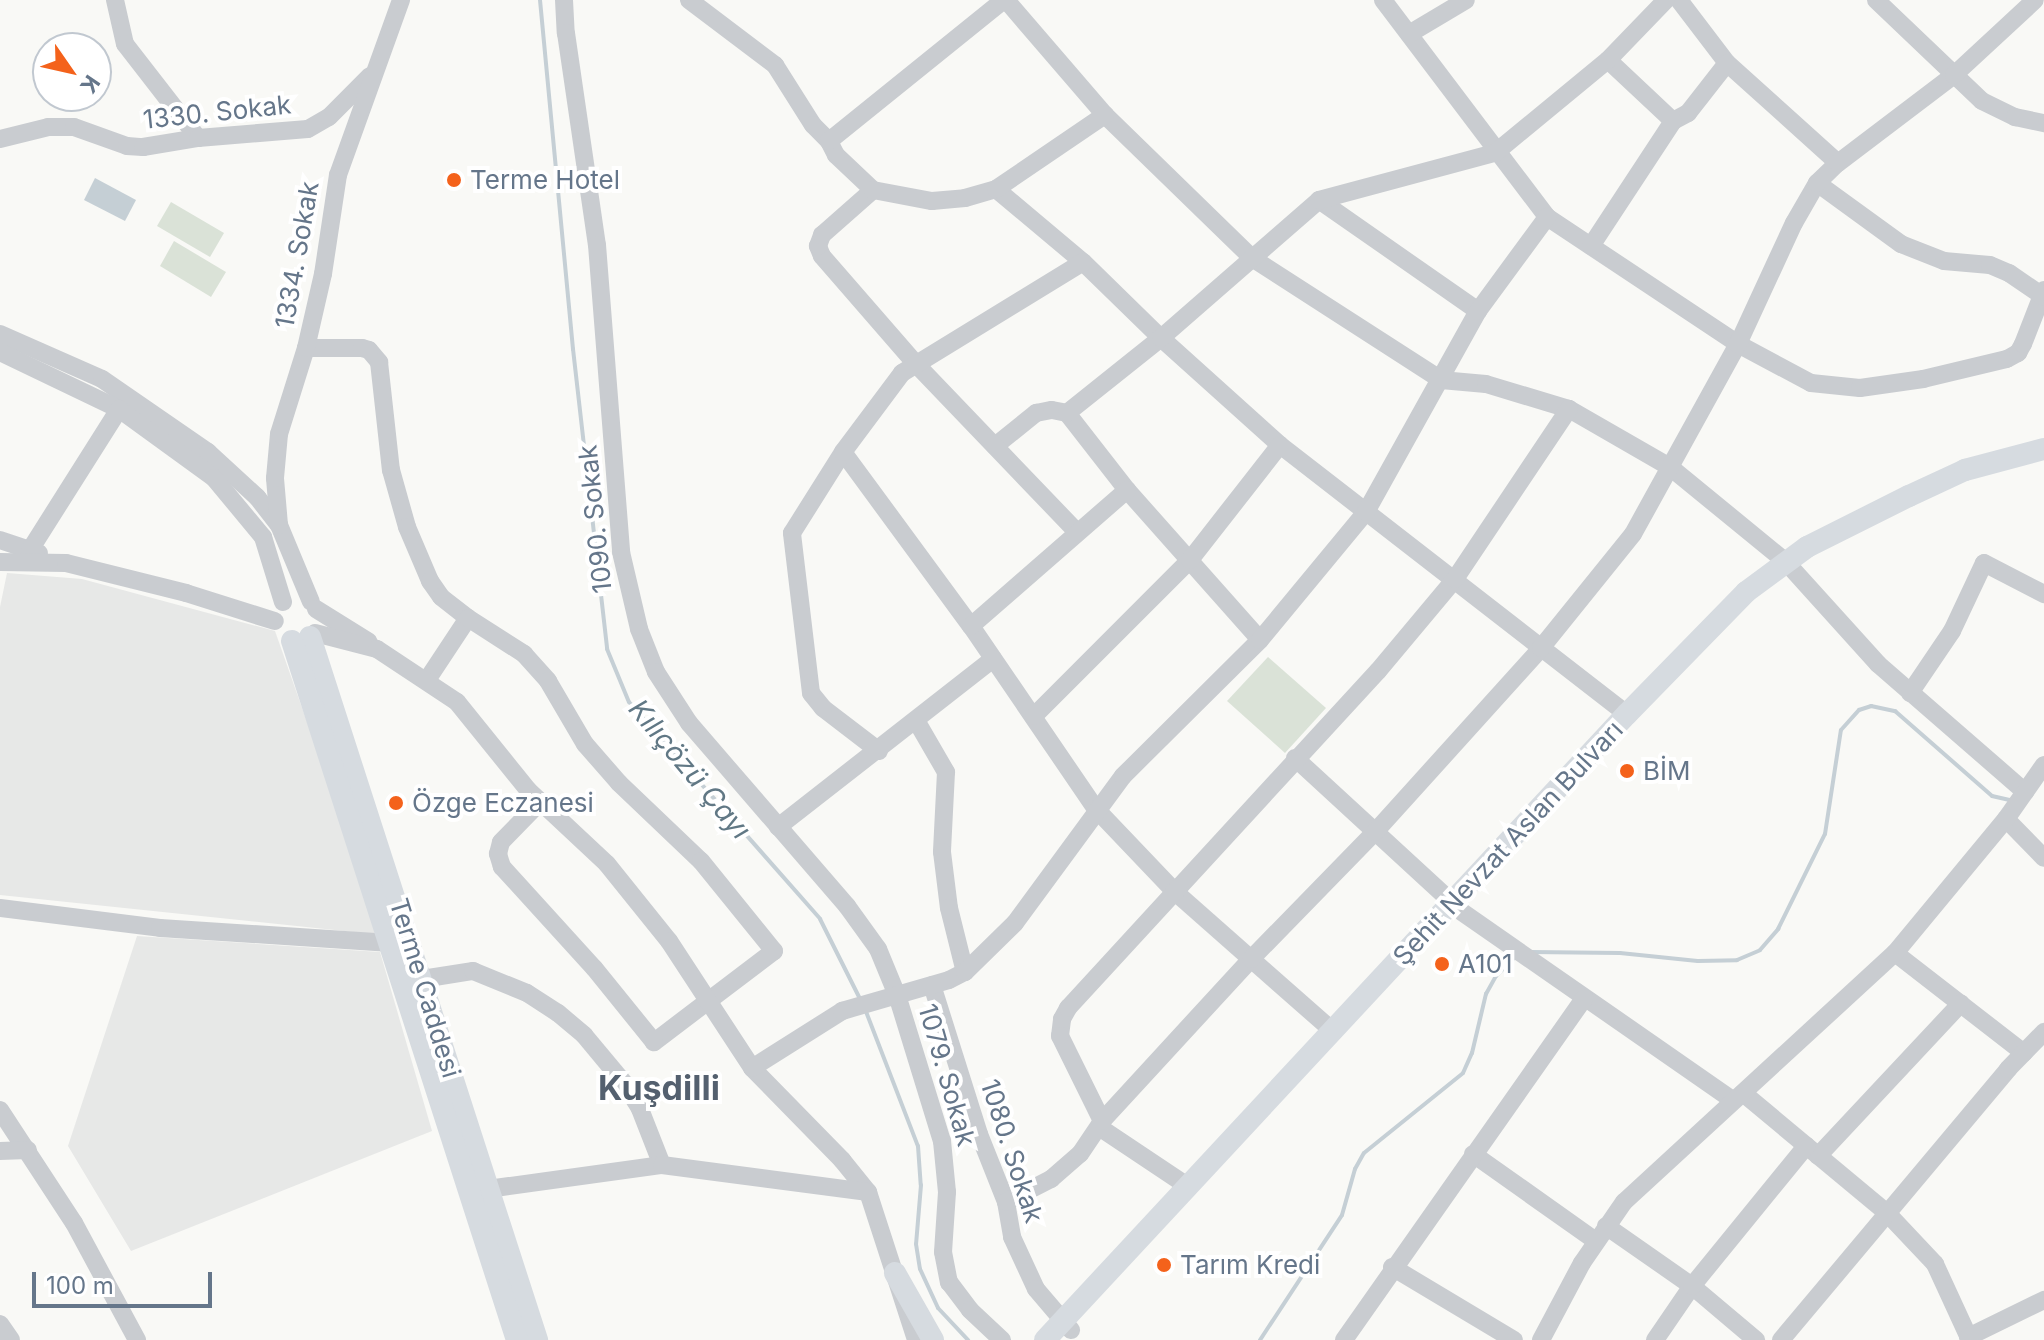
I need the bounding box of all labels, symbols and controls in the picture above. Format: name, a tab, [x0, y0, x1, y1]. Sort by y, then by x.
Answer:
north arrow	[32, 32, 112, 112]
text: K	[75, 70, 105, 98]
street label: 1330. Sokak	[141, 89, 293, 135]
place label: Terme Hotel	[470, 164, 620, 196]
marker: Terme Hotel	[445, 171, 463, 189]
street label: 1334. Sokak	[269, 179, 325, 331]
street label: 1090. Sokak	[572, 443, 618, 595]
water label: Kılıçözü Çayı	[622, 692, 758, 846]
street label: Şehit Nevzat Aslan Bulvarı	[1387, 714, 1629, 972]
place label: BİM	[1643, 755, 1690, 787]
marker: BİM	[1618, 762, 1636, 780]
place label: Özge Eczanesi	[412, 787, 594, 819]
marker: Özge Eczanesi	[387, 794, 405, 812]
street label: Terme Caddesi	[383, 895, 467, 1081]
place label: A101	[1458, 948, 1513, 980]
marker: A101	[1433, 955, 1451, 973]
street label: 1079. Sokak	[912, 1000, 982, 1150]
district label: Kuşdilli	[598, 1068, 720, 1108]
street label: 1080. Sokak	[974, 1075, 1050, 1227]
place label: Tarım Kredi	[1180, 1249, 1320, 1281]
scale bar	[36, 1256, 216, 1306]
marker: Tarım Kredi	[1155, 1256, 1173, 1274]
text: 100 m	[46, 1271, 114, 1300]

